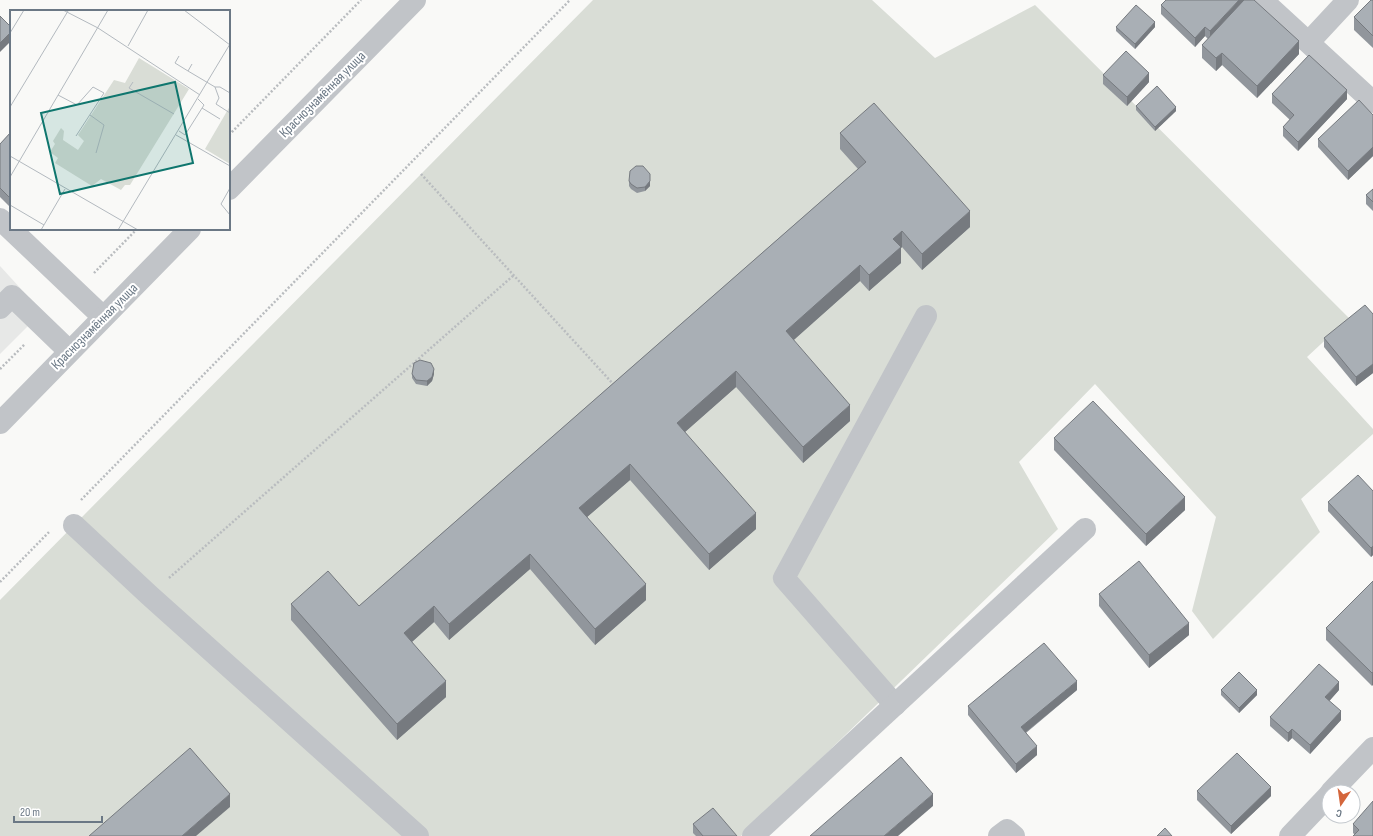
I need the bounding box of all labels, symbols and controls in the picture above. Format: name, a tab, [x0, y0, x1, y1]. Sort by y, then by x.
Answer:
inset map	[10, 10, 230, 230]
street label: Краснознамённая улица	[276, 48, 369, 141]
street label: Краснознамённая улица	[48, 280, 141, 373]
north arrow	[1321, 784, 1361, 824]
scale bar	[14, 798, 102, 824]
text: 20 m	[20, 805, 40, 820]
text: С	[1334, 806, 1343, 820]

